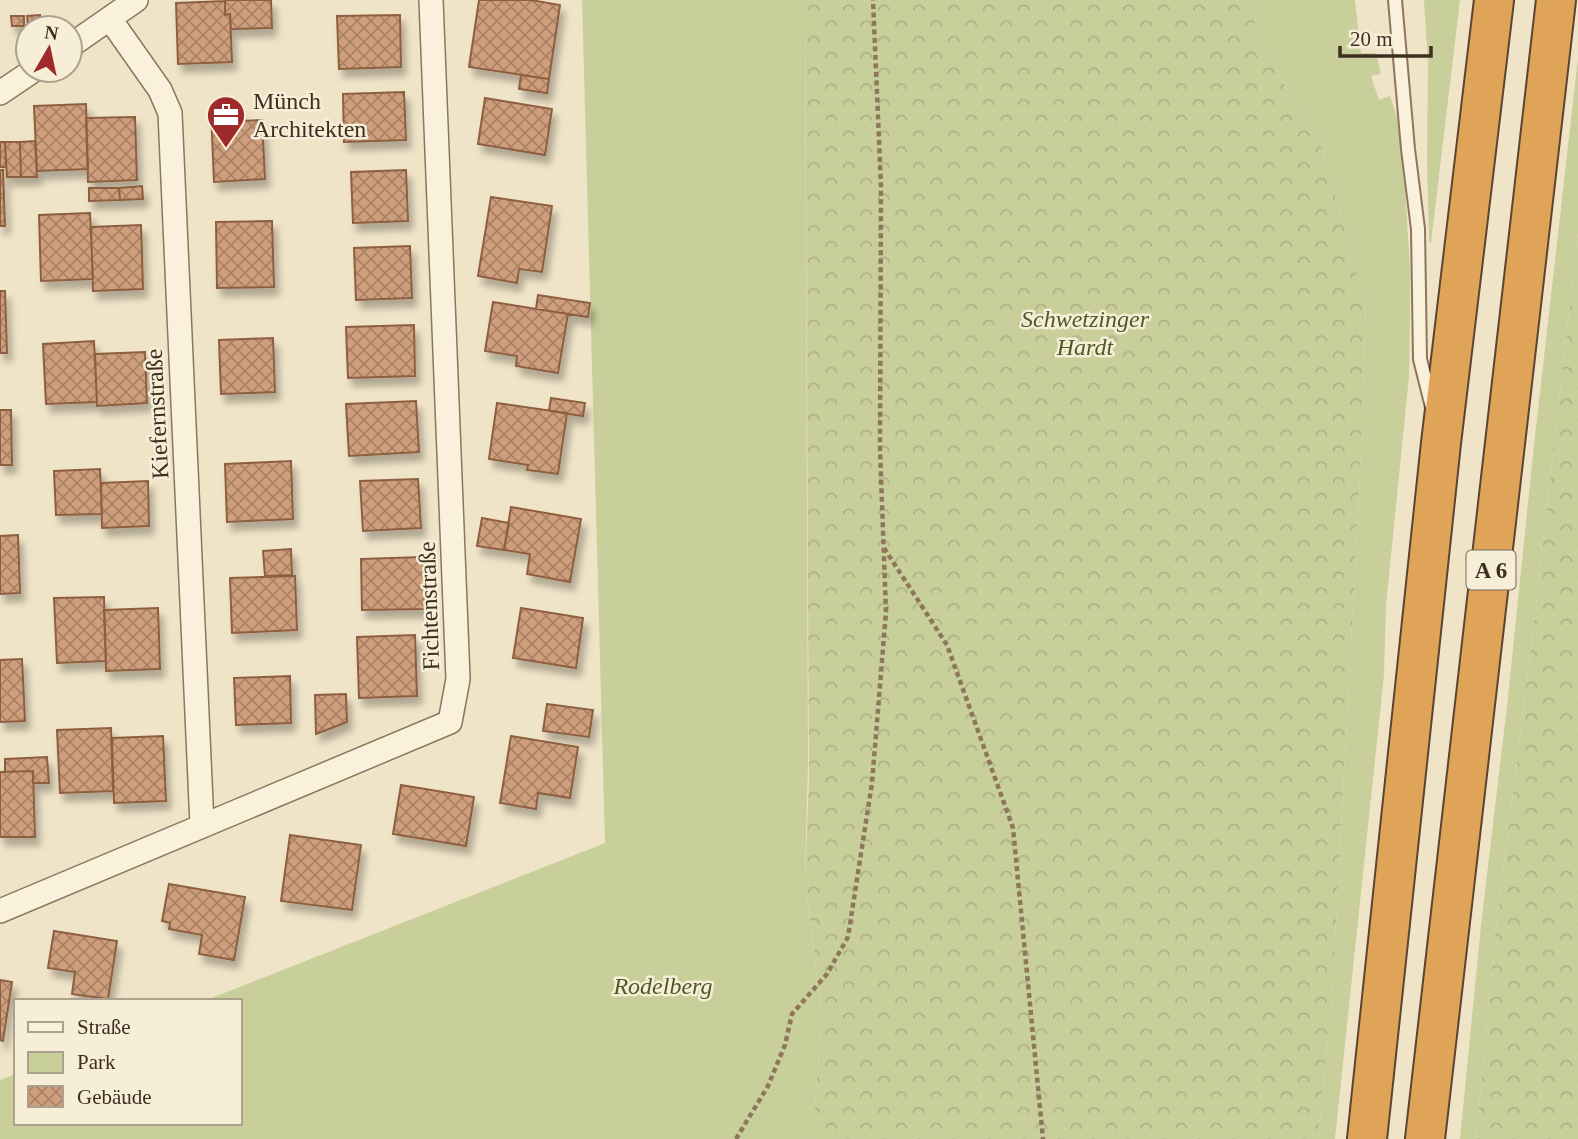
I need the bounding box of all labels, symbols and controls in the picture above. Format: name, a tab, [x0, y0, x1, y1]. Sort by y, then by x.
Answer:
north arrow	[14, 14, 84, 84]
scale bar	[1340, 14, 1431, 58]
text: N	[43, 21, 60, 44]
text: 20 m	[1350, 27, 1393, 51]
place label: Münch Architekten	[253, 88, 366, 142]
office icon: Münch Architekten	[205, 94, 247, 149]
park label: Schwetzinger Hardt	[1021, 306, 1150, 360]
street label: Kiefernstraße	[141, 348, 173, 480]
street label: Fichtenstraße	[414, 541, 444, 671]
road number: A 6	[1466, 550, 1516, 590]
park label: Rodelberg	[612, 973, 713, 999]
legend	[14, 999, 242, 1125]
text: Straße	[77, 1015, 131, 1039]
text: Park	[77, 1050, 116, 1074]
text: Gebäude	[77, 1085, 152, 1109]

